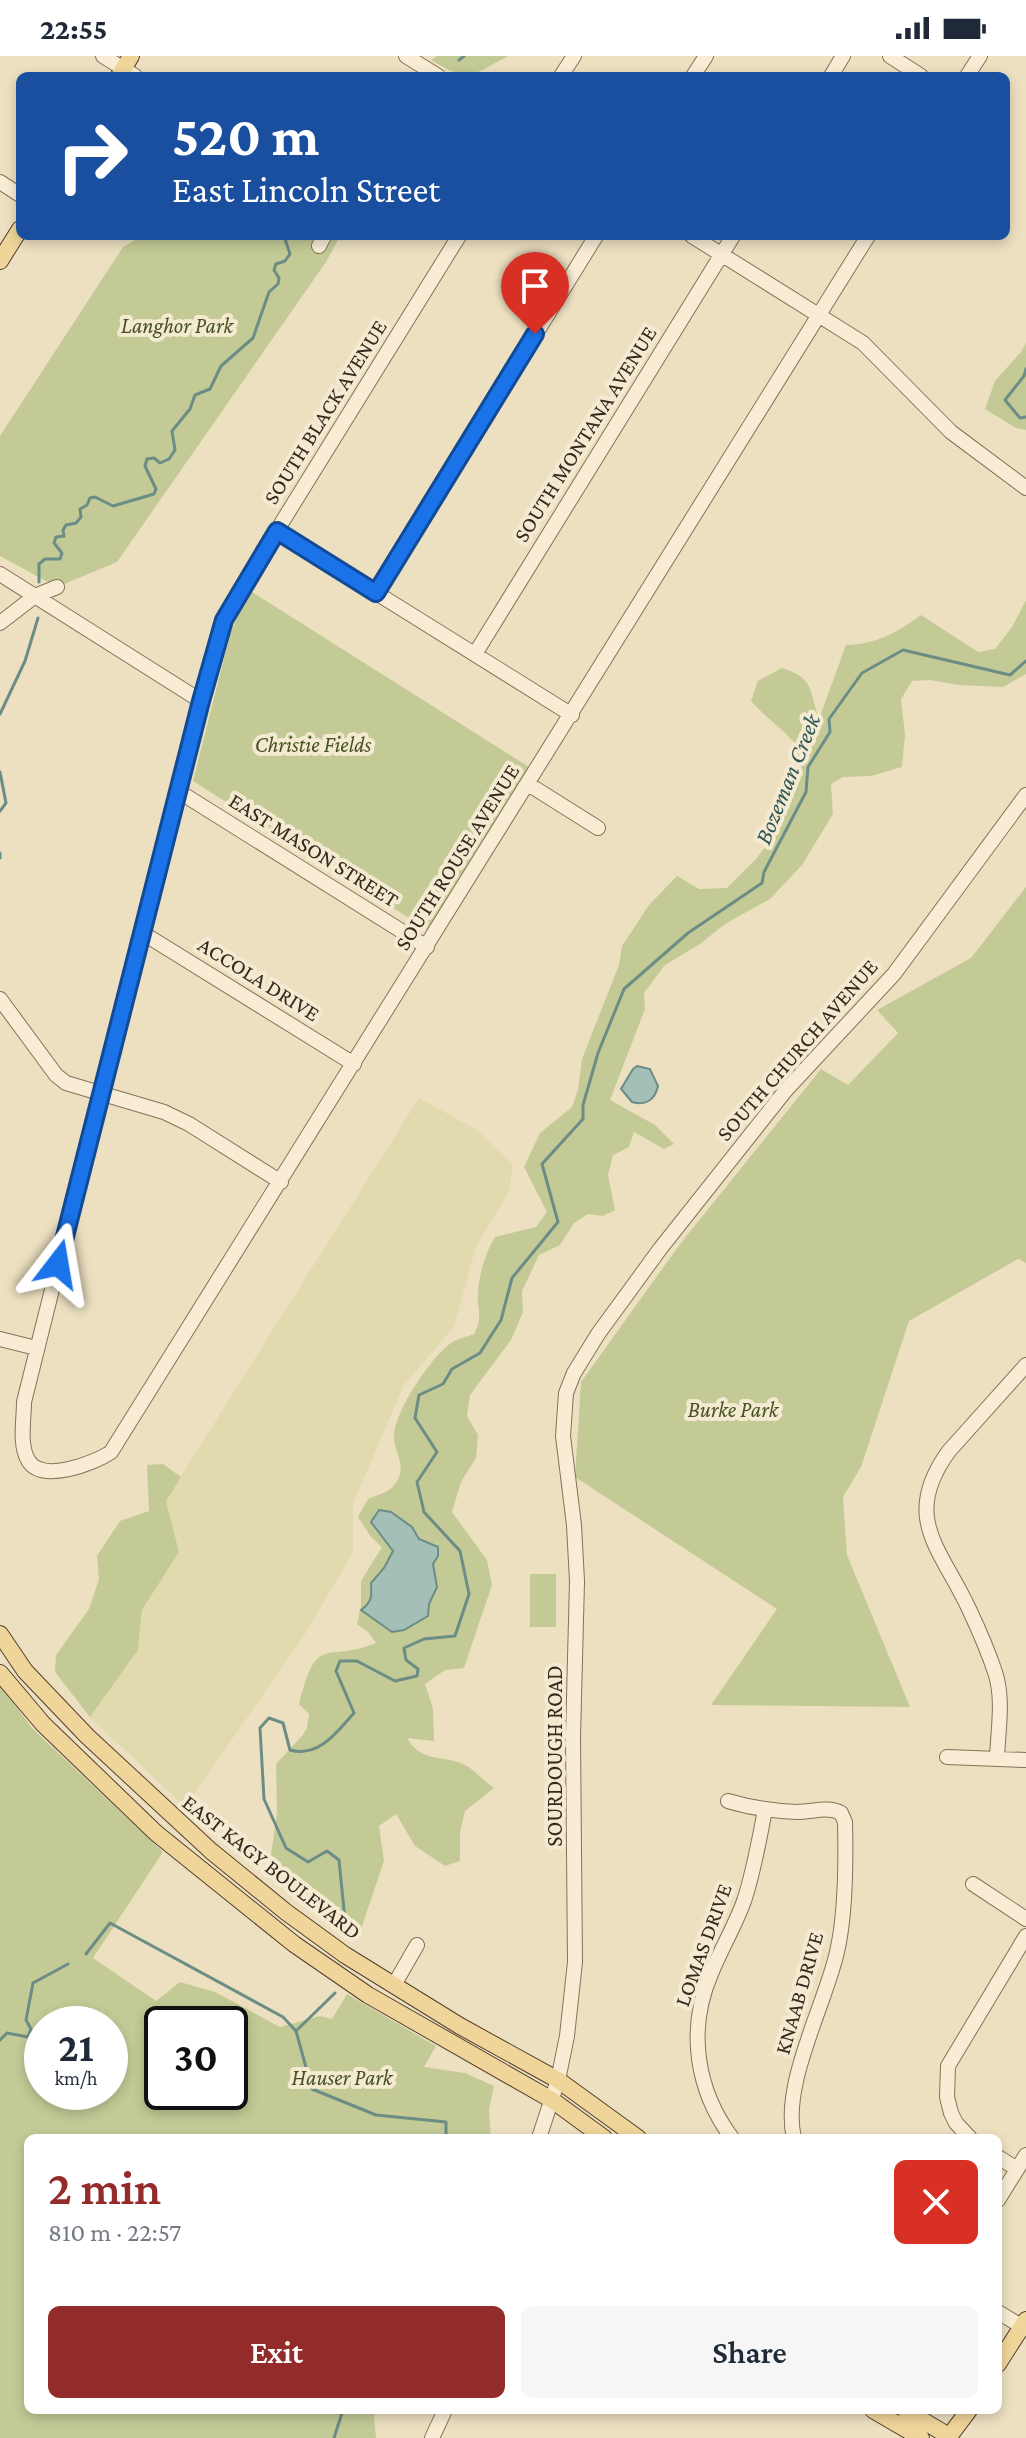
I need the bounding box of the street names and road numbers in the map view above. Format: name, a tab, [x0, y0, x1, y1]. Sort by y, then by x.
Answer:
street label: SOUTH BLACK AVENUE	[258, 315, 392, 509]
street label: SOUTH MONTANA AVENUE	[508, 322, 662, 546]
street label: SOUTH ROUSE AVENUE	[390, 759, 524, 955]
street label: EAST MASON STREET	[225, 788, 403, 912]
street label: ACCOLA DRIVE	[194, 932, 324, 1026]
street label: SOUTH CHURCH AVENUE	[711, 954, 883, 1146]
street label: SOURDOUGH ROAD	[542, 1665, 567, 1847]
street label: EAST KAGY BOULEVARD	[178, 1790, 366, 1944]
street label: LOMAS DRIVE	[669, 1880, 737, 2010]
street label: KNAAB DRIVE	[770, 1929, 828, 2057]

